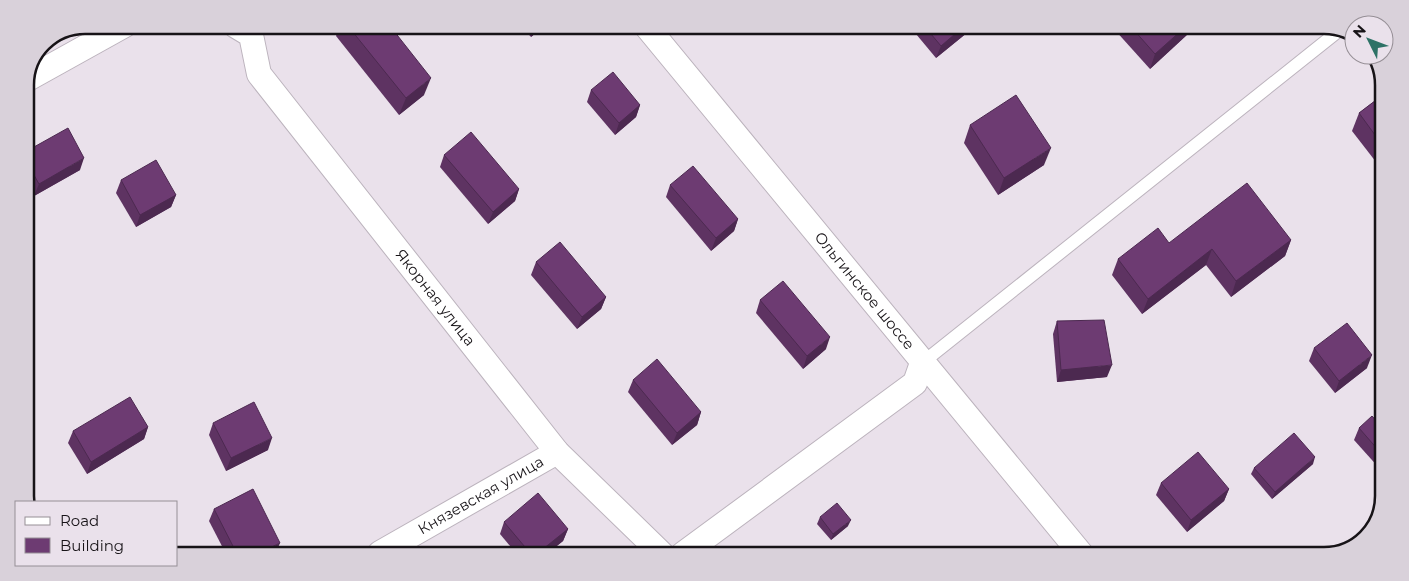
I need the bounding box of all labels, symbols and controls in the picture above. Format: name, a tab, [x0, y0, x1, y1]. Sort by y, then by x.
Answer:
north arrow	[1344, 15, 1394, 65]
text: N	[1349, 21, 1370, 42]
street label: Ольгинское шоссе	[811, 228, 919, 353]
street label: Якорная улица	[392, 245, 480, 350]
street label: Князевская улица	[414, 452, 547, 538]
legend	[15, 501, 178, 566]
text: Road	[60, 511, 99, 530]
text: Building	[60, 536, 124, 555]

